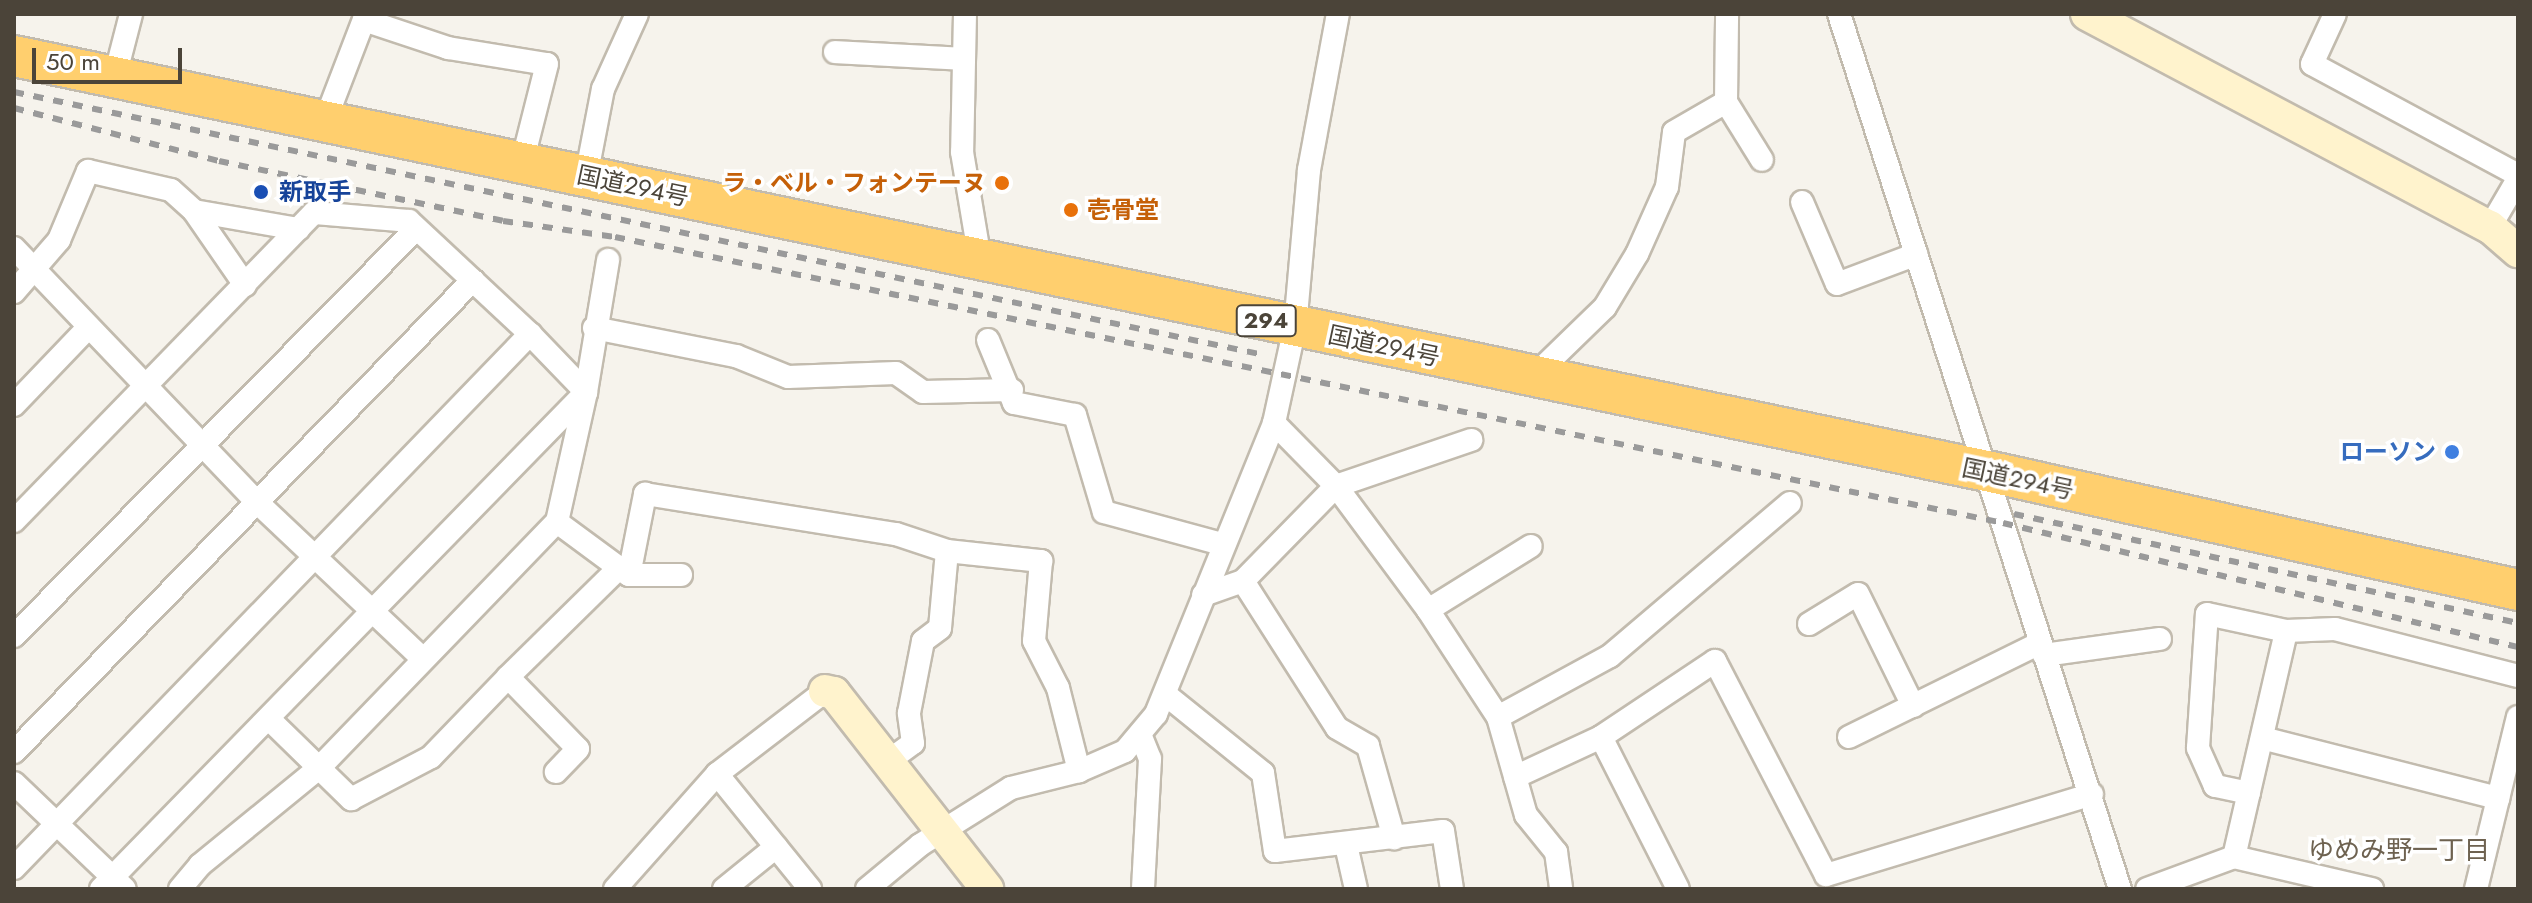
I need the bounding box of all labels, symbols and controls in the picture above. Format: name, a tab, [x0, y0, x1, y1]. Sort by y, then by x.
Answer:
scale bar	[36, 32, 186, 82]
text: 50 m	[46, 44, 100, 79]
street label: 国道294号	[575, 160, 691, 212]
place label: ラ・ベル・フォンテーヌ	[722, 169, 986, 197]
marker: ラ・ベル・フォンテーヌ	[993, 174, 1011, 192]
place label: 新取手	[279, 178, 351, 206]
marker: 新取手	[250, 181, 272, 203]
place label: 壱骨堂	[1087, 196, 1159, 224]
marker: 壱骨堂	[1062, 201, 1080, 219]
road number: 294	[1234, 303, 1298, 339]
street label: 国道294号	[1326, 320, 1442, 372]
place label: ローソン	[2340, 438, 2436, 466]
marker: ローソン	[2443, 443, 2461, 461]
street label: 国道294号	[1960, 453, 2076, 505]
district label: ゆめみ野一丁目	[2308, 835, 2490, 867]

